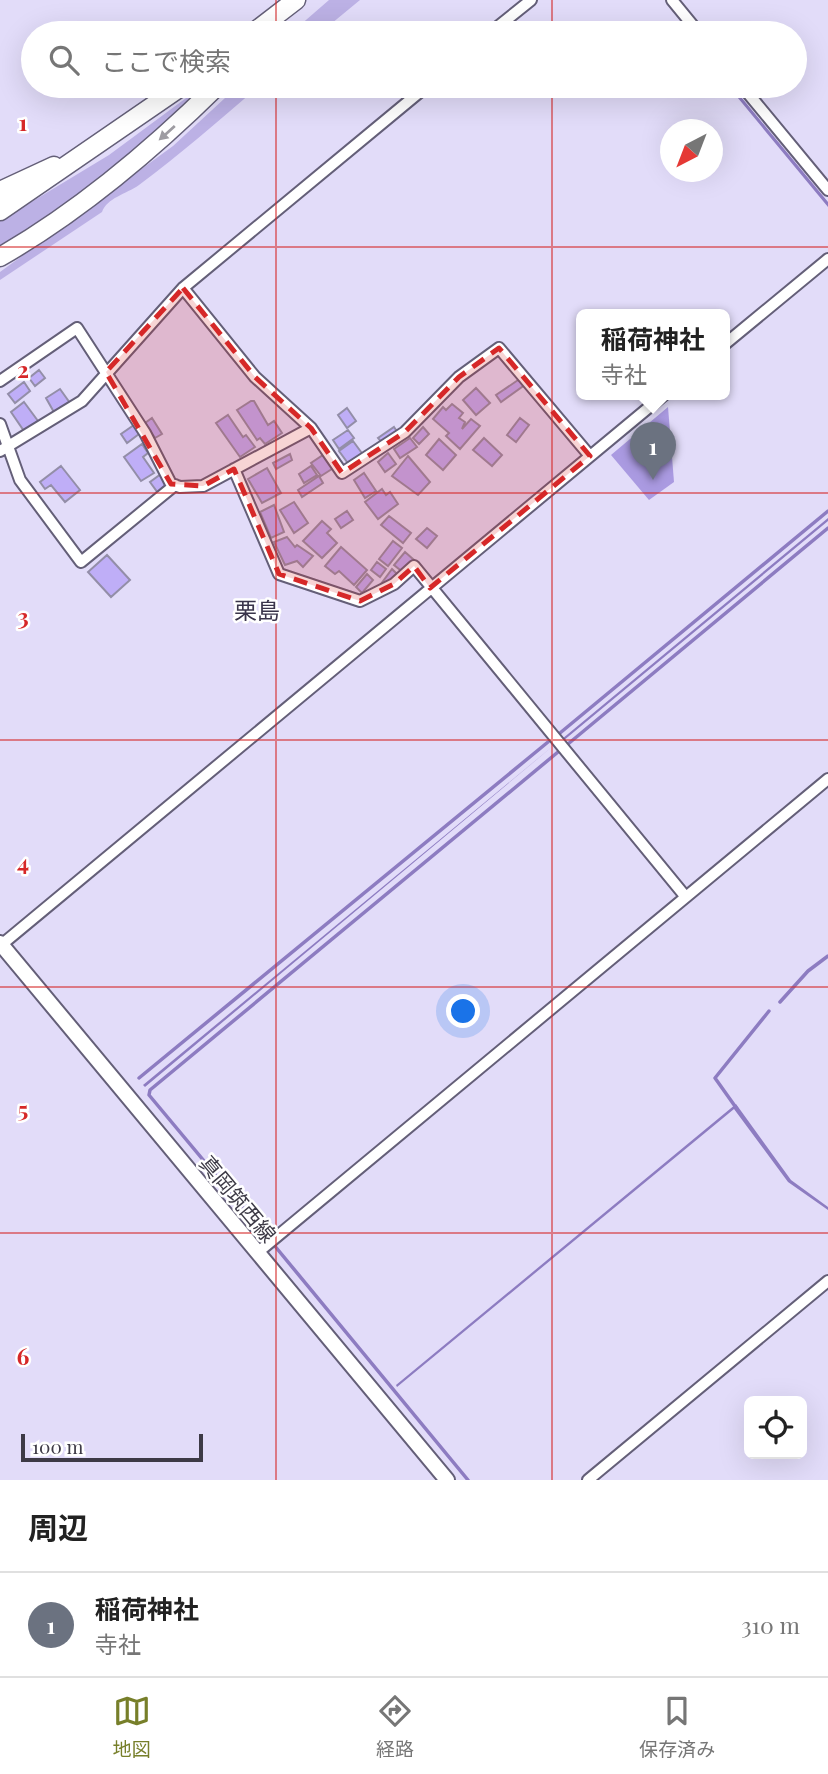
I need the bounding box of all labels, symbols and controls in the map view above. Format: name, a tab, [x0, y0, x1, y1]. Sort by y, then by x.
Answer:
search box	[21, 21, 807, 98]
icon: search	[45, 41, 83, 79]
text: ここで検索	[101, 43, 231, 78]
text: 1	[19, 106, 28, 137]
north arrow	[660, 119, 723, 182]
one-way arrow	[158, 125, 176, 141]
popup	[576, 309, 730, 400]
text: 稲荷神社	[601, 321, 705, 356]
text: 2	[17, 353, 29, 384]
text: 寺社	[601, 358, 647, 389]
pin: 1	[630, 422, 676, 480]
district label: 栗島	[234, 594, 280, 625]
text: 3	[17, 600, 29, 631]
text: 4	[17, 846, 29, 877]
your location	[446, 994, 480, 1028]
text: 5	[18, 1093, 28, 1124]
street label: 真岡筑西線	[195, 1149, 283, 1247]
text: 6	[17, 1340, 30, 1371]
map controls	[744, 1396, 807, 1459]
button: locate	[744, 1396, 807, 1459]
scale bar	[21, 1431, 203, 1463]
text: 100 m	[32, 1433, 83, 1459]
text: 周辺	[28, 1507, 88, 1547]
text: 稲荷神社	[95, 1591, 199, 1626]
text: 1	[47, 1609, 55, 1640]
text: 310 m	[741, 1609, 800, 1640]
text: 寺社	[95, 1628, 141, 1659]
tab: 地図	[113, 1692, 151, 1761]
tab: 経路	[376, 1692, 414, 1761]
tab: 保存済み	[639, 1692, 715, 1761]

